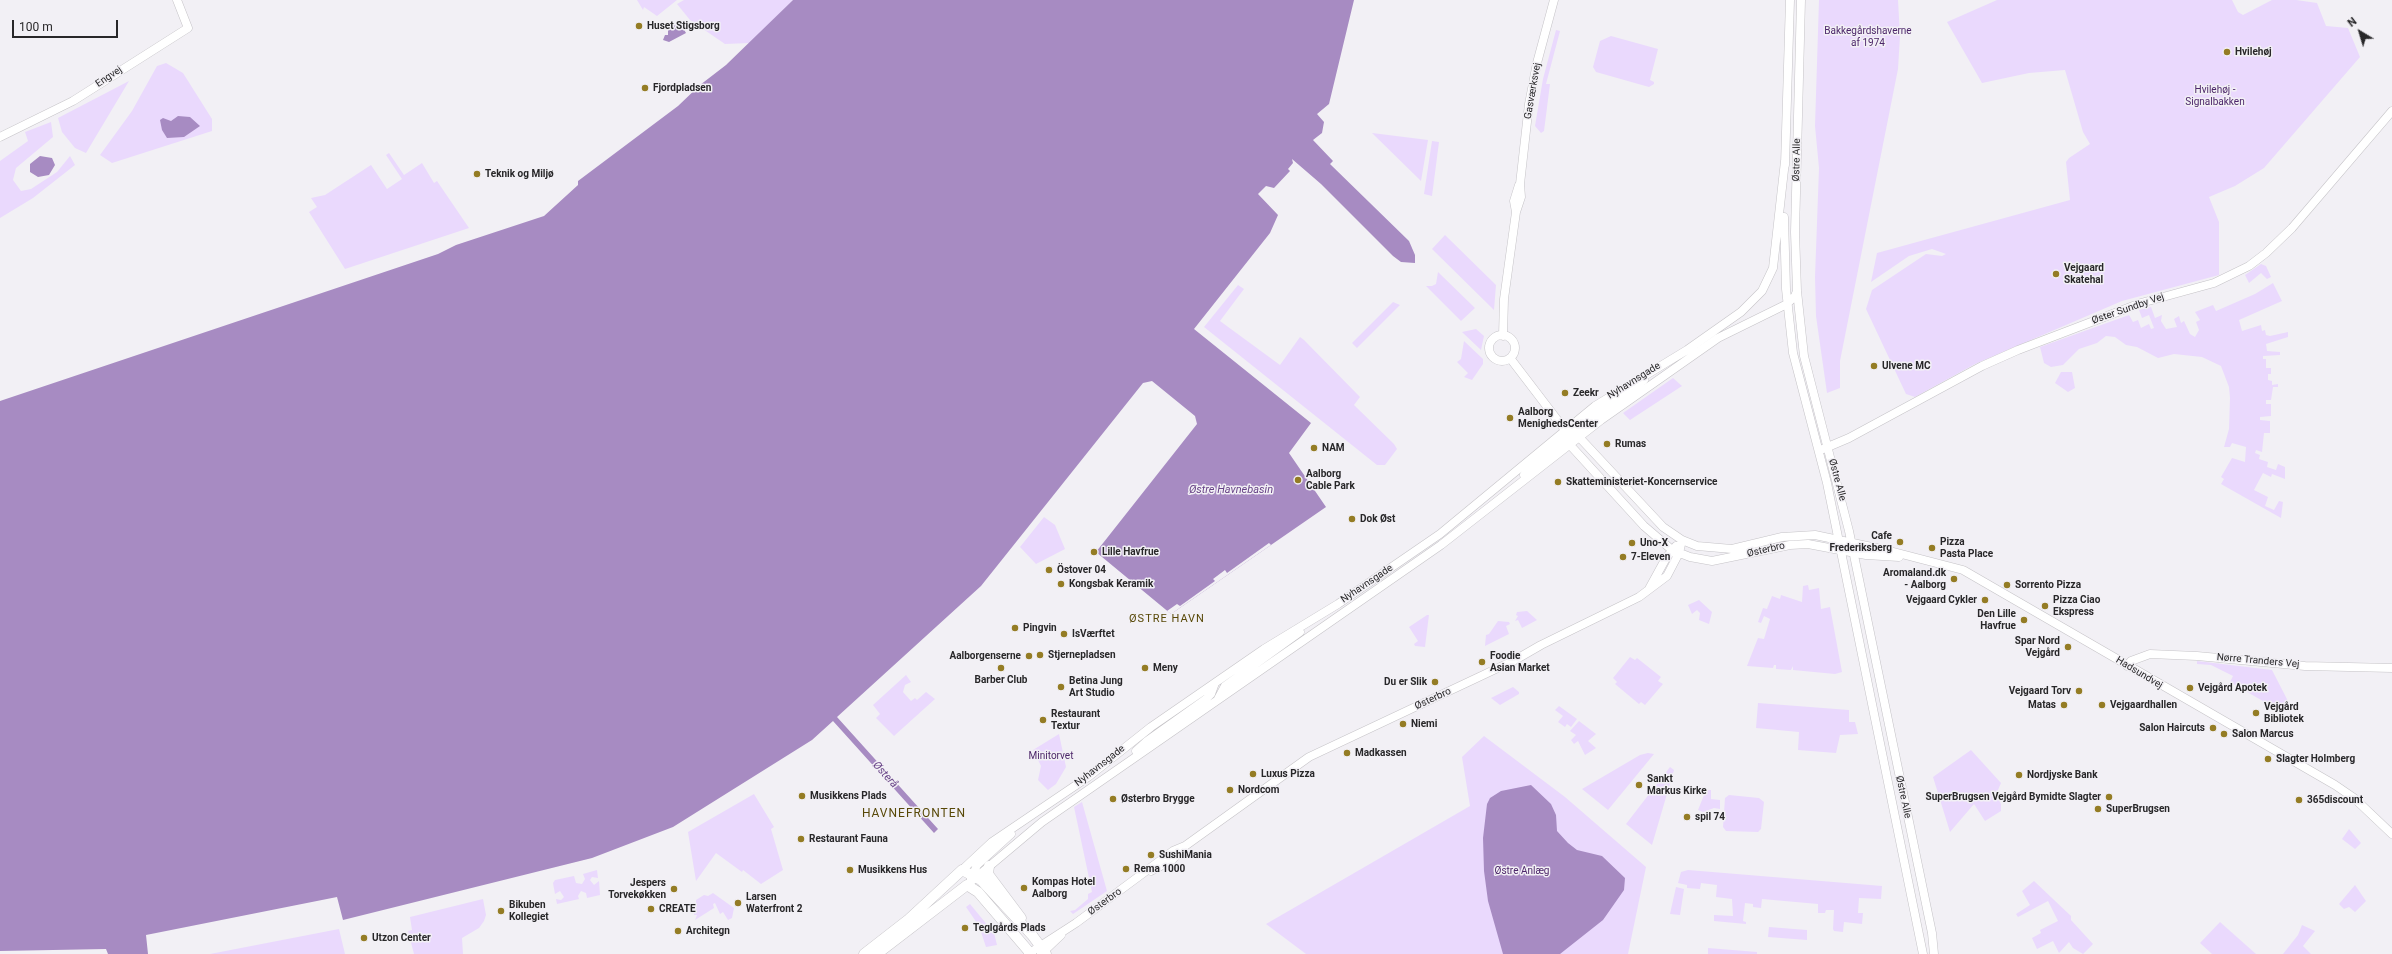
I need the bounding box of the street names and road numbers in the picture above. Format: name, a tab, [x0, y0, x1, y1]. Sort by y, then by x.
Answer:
street label: Gasværksvej	[1522, 62, 1544, 120]
street label: Engvej	[94, 64, 124, 90]
street label: Østre Alle	[1791, 138, 1803, 182]
street label: Øster Sundby Vej	[2090, 291, 2166, 327]
street label: Nyhavnsgade	[1605, 360, 1663, 402]
street label: Østre Alle	[1826, 458, 1848, 502]
street label: Østerbro	[1746, 540, 1786, 560]
street label: Nyhavnsgade	[1339, 562, 1395, 606]
street label: Nørre Tranders Vej	[2216, 651, 2300, 671]
street label: Hadsundvej	[2113, 654, 2165, 692]
street label: Østerbro	[1413, 685, 1453, 713]
street label: Nyhavnsgade	[1073, 743, 1127, 789]
street label: Østre Alle	[1893, 775, 1913, 819]
street label: Østerbro	[1086, 886, 1124, 918]

